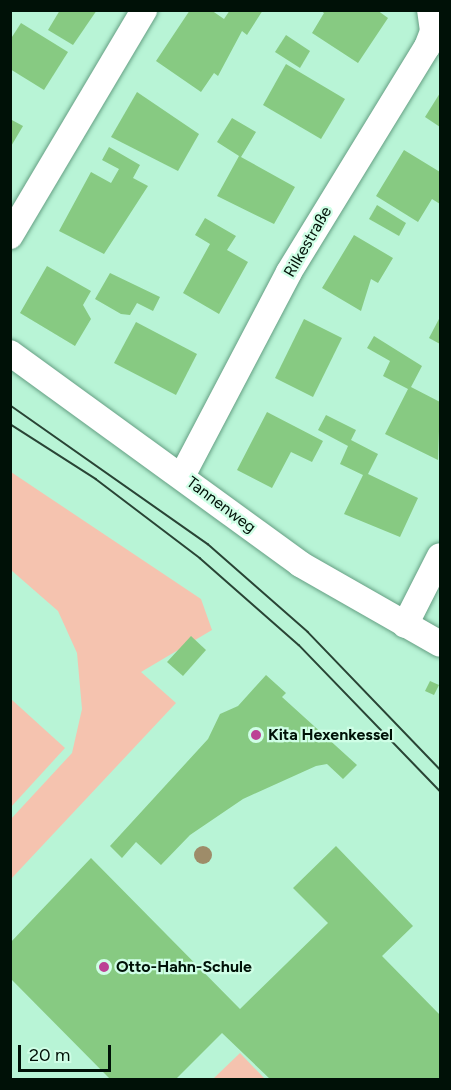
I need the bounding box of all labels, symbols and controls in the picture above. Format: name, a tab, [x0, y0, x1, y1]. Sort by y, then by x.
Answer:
street label: Rilkestraße	[280, 203, 336, 281]
street label: Tannenweg	[183, 473, 259, 537]
place label: Kita Hexenkessel	[268, 725, 393, 745]
marker: Kita Hexenkessel	[249, 728, 263, 742]
place label: Otto-Hahn-Schule	[116, 957, 252, 977]
marker: Otto-Hahn-Schule	[97, 960, 111, 974]
scale bar	[21, 1033, 114, 1071]
text: 20 m	[29, 1044, 70, 1066]

